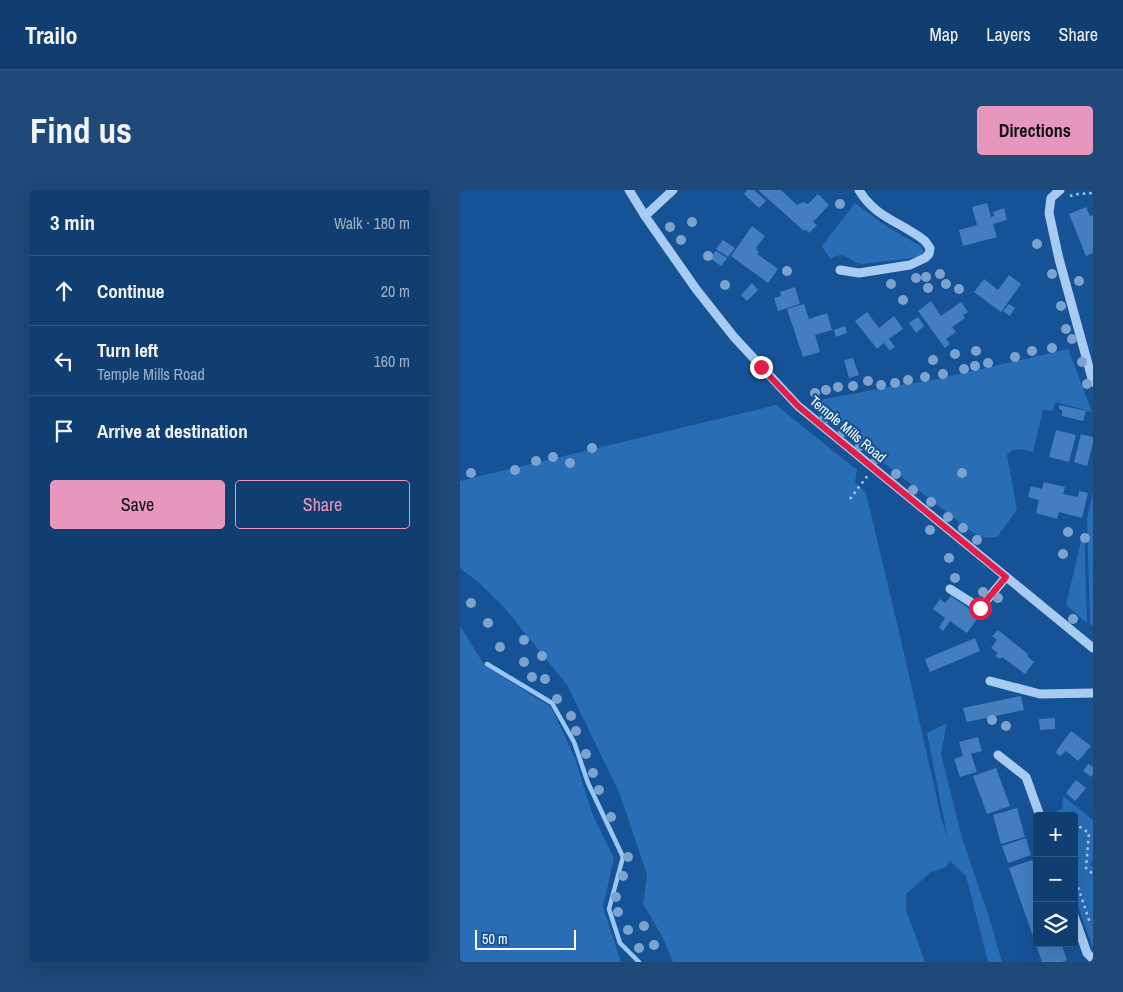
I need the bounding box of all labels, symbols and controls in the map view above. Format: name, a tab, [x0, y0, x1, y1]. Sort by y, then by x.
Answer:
text: Trailo	[25, 19, 78, 51]
text: Map	[930, 22, 958, 47]
text: Layers	[986, 22, 1031, 47]
text: Share	[1059, 22, 1098, 47]
button: Directions	[977, 106, 1093, 155]
text: Find us	[30, 107, 132, 154]
text: 3 min	[50, 208, 95, 237]
text: Walk · 180 m	[334, 212, 410, 234]
icon: ahead	[50, 277, 78, 305]
text: Continue	[97, 278, 165, 304]
text: 20 m	[381, 280, 410, 302]
text: Turn left	[97, 337, 158, 363]
icon: left	[50, 347, 78, 375]
text: 160 m	[374, 350, 410, 372]
route end	[750, 356, 773, 379]
text: Temple Mills Road	[97, 363, 205, 385]
street label: Temple Mills Road	[806, 392, 890, 466]
icon: arrive	[50, 417, 78, 445]
text: Arrive at destination	[97, 418, 248, 444]
button: Save	[50, 480, 225, 529]
button: Share	[235, 480, 410, 529]
route start	[969, 597, 992, 620]
map controls	[1033, 812, 1078, 947]
button: +	[1033, 812, 1078, 857]
button: −	[1033, 857, 1078, 902]
button: layers	[1033, 902, 1078, 947]
scale bar	[475, 927, 576, 950]
text: 50 m	[482, 930, 508, 948]

